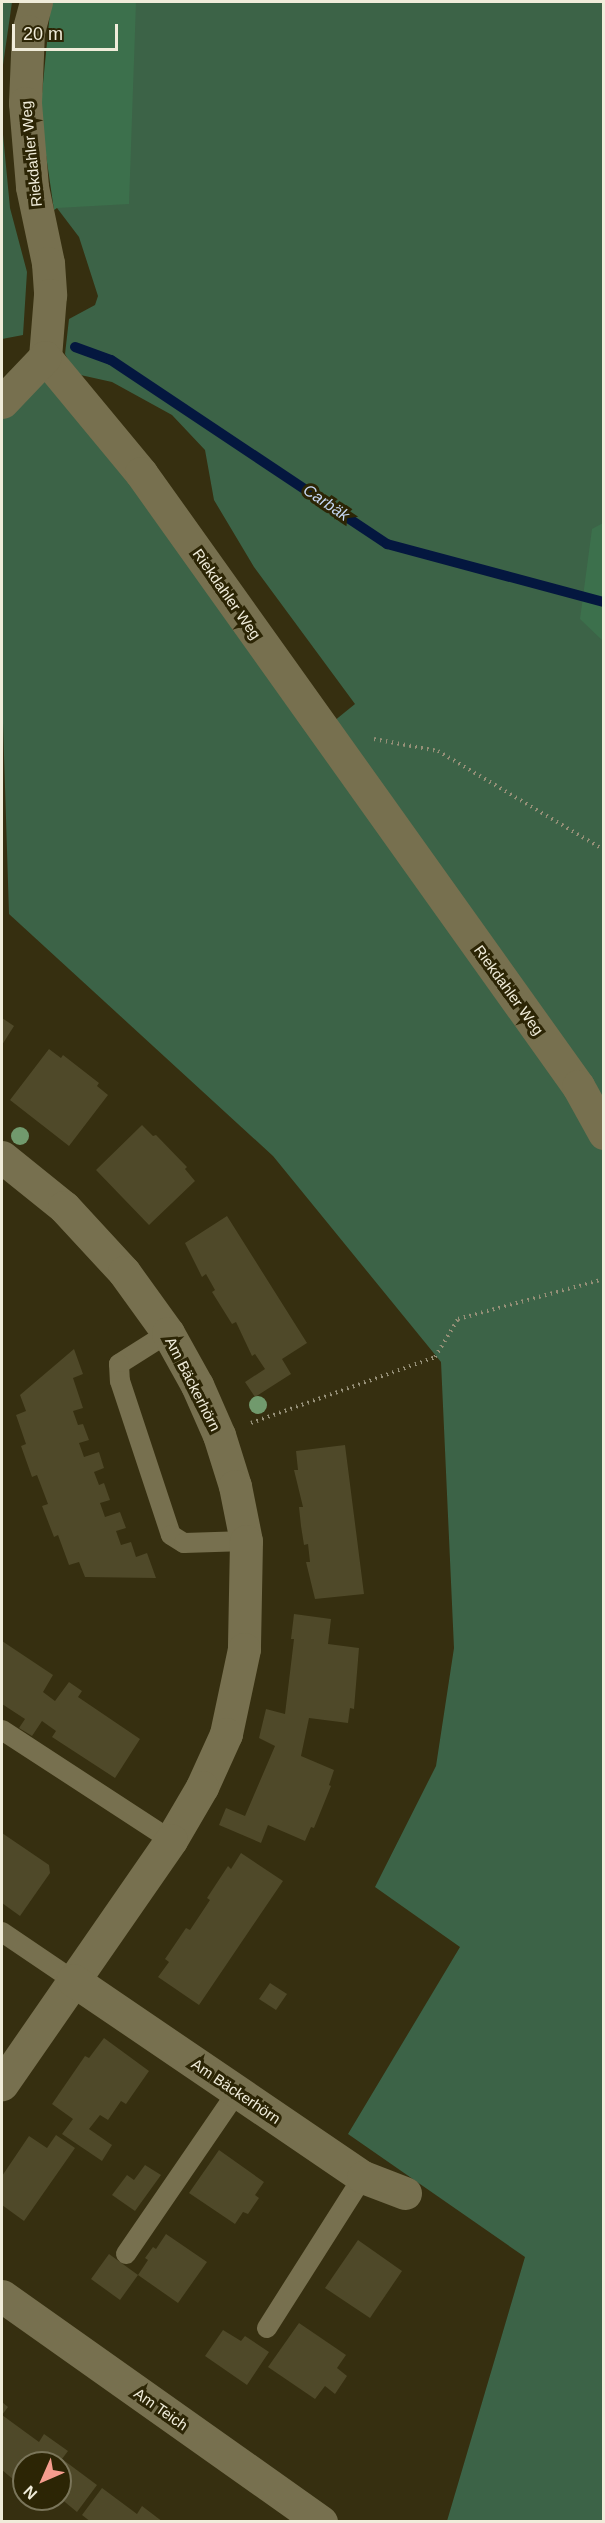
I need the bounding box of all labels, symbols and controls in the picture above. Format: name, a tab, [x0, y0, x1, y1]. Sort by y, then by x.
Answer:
scale bar	[15, 12, 122, 50]
text: 20 m	[23, 24, 63, 44]
street label: Riekdahler Weg	[16, 100, 46, 208]
water label: Carbäk	[299, 481, 353, 525]
street label: Riekdahler Weg	[189, 545, 265, 643]
street label: Riekdahler Weg	[470, 942, 548, 1038]
street label: Am Bäckerhörn	[162, 1334, 224, 1434]
street label: Am Bäckerhörn	[188, 2055, 284, 2127]
street label: Am Teich	[131, 2384, 191, 2434]
north arrow	[12, 2451, 72, 2511]
text: N	[20, 2483, 40, 2503]

